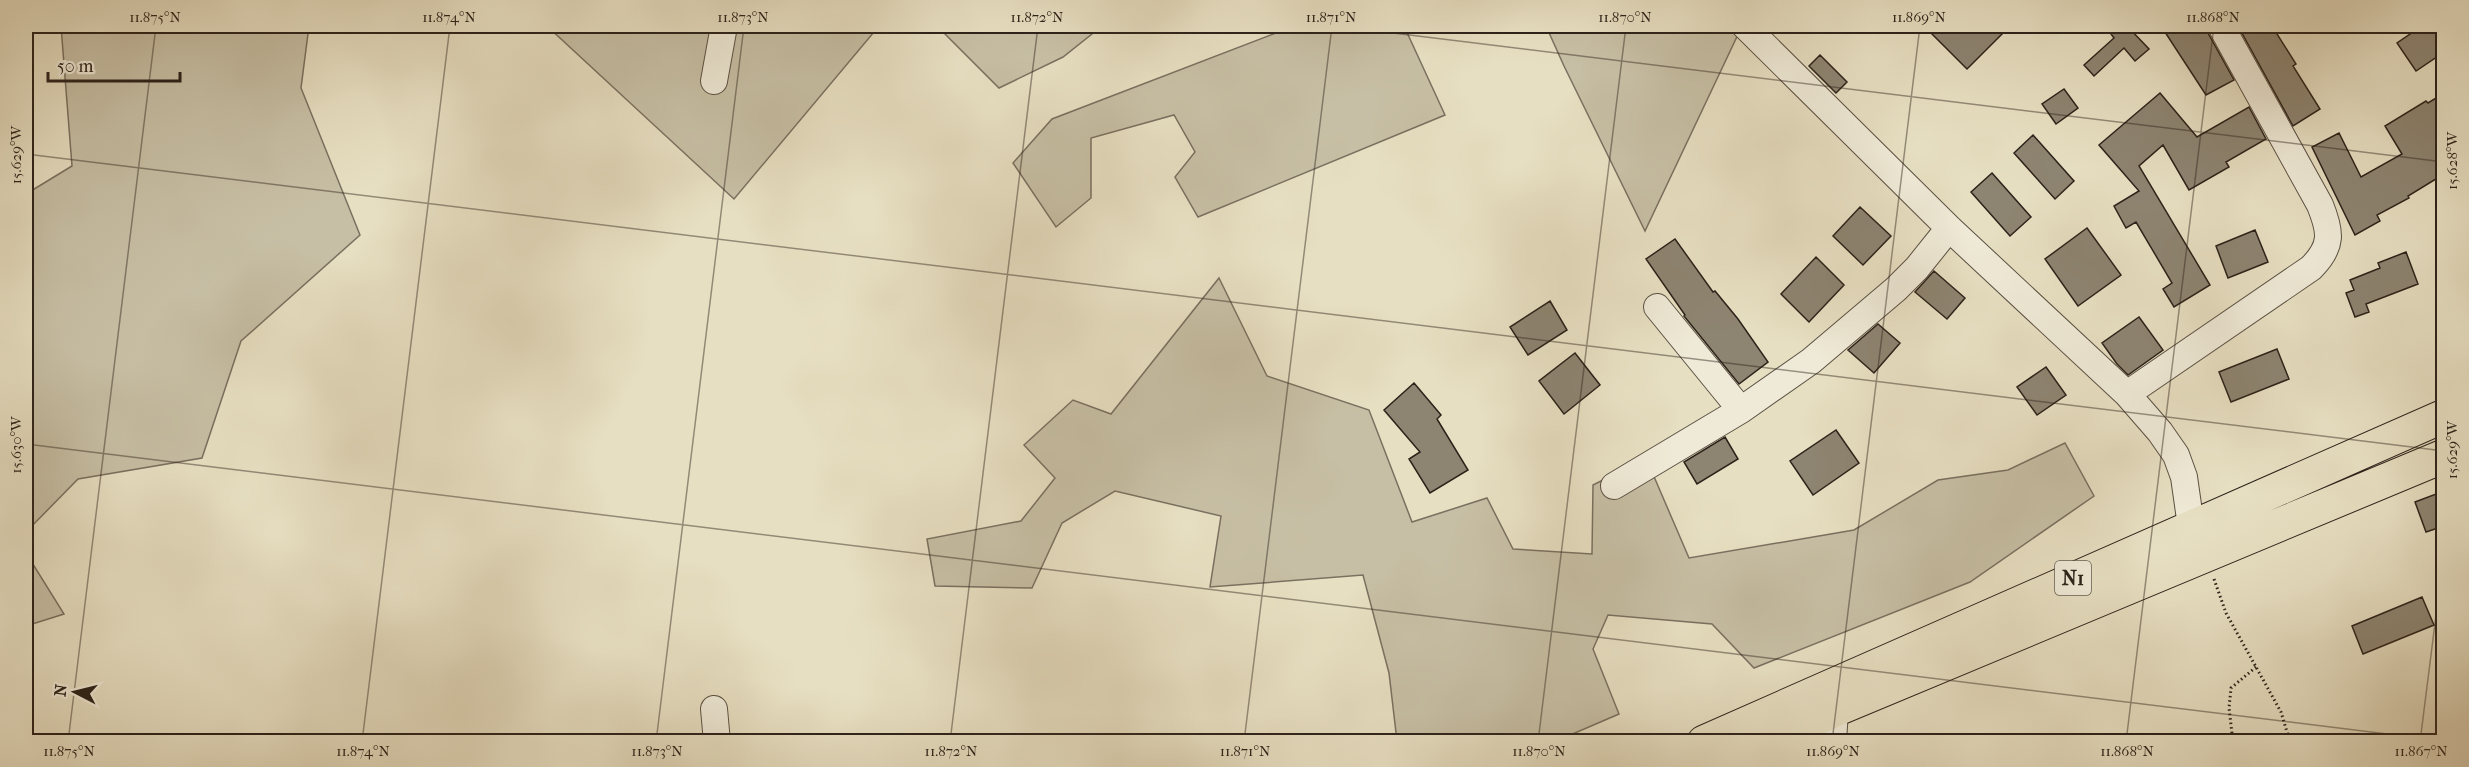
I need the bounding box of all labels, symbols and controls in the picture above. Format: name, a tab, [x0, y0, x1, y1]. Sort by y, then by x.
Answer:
text: 11.875°N	[129, 8, 181, 26]
text: 11.874°N	[422, 8, 476, 26]
text: 11.873°N	[717, 8, 769, 26]
text: 11.872°N	[1011, 8, 1064, 26]
text: 11.871°N	[1306, 8, 1357, 26]
text: 11.870°N	[1598, 8, 1652, 26]
text: 11.869°N	[1892, 8, 1947, 26]
text: 11.868°N	[2186, 8, 2240, 26]
scale bar	[48, 45, 180, 83]
text: 50 m	[57, 56, 94, 77]
text: 15.629°W	[7, 124, 25, 184]
text: 15.628°W	[2443, 131, 2461, 190]
text: 15.630°W	[7, 415, 25, 474]
text: 15.629°W	[2443, 419, 2461, 479]
road number: N1	[2055, 561, 2091, 595]
north arrow	[45, 662, 105, 722]
text: N	[50, 682, 71, 697]
text: 11.875°N	[43, 742, 95, 760]
text: 11.874°N	[336, 742, 390, 760]
text: 11.873°N	[631, 742, 683, 760]
text: 11.872°N	[925, 742, 978, 760]
text: 11.871°N	[1220, 742, 1271, 760]
text: 11.870°N	[1512, 742, 1566, 760]
text: 11.869°N	[1806, 742, 1861, 760]
text: 11.868°N	[2100, 742, 2154, 760]
text: 11.867°N	[2394, 742, 2448, 760]

